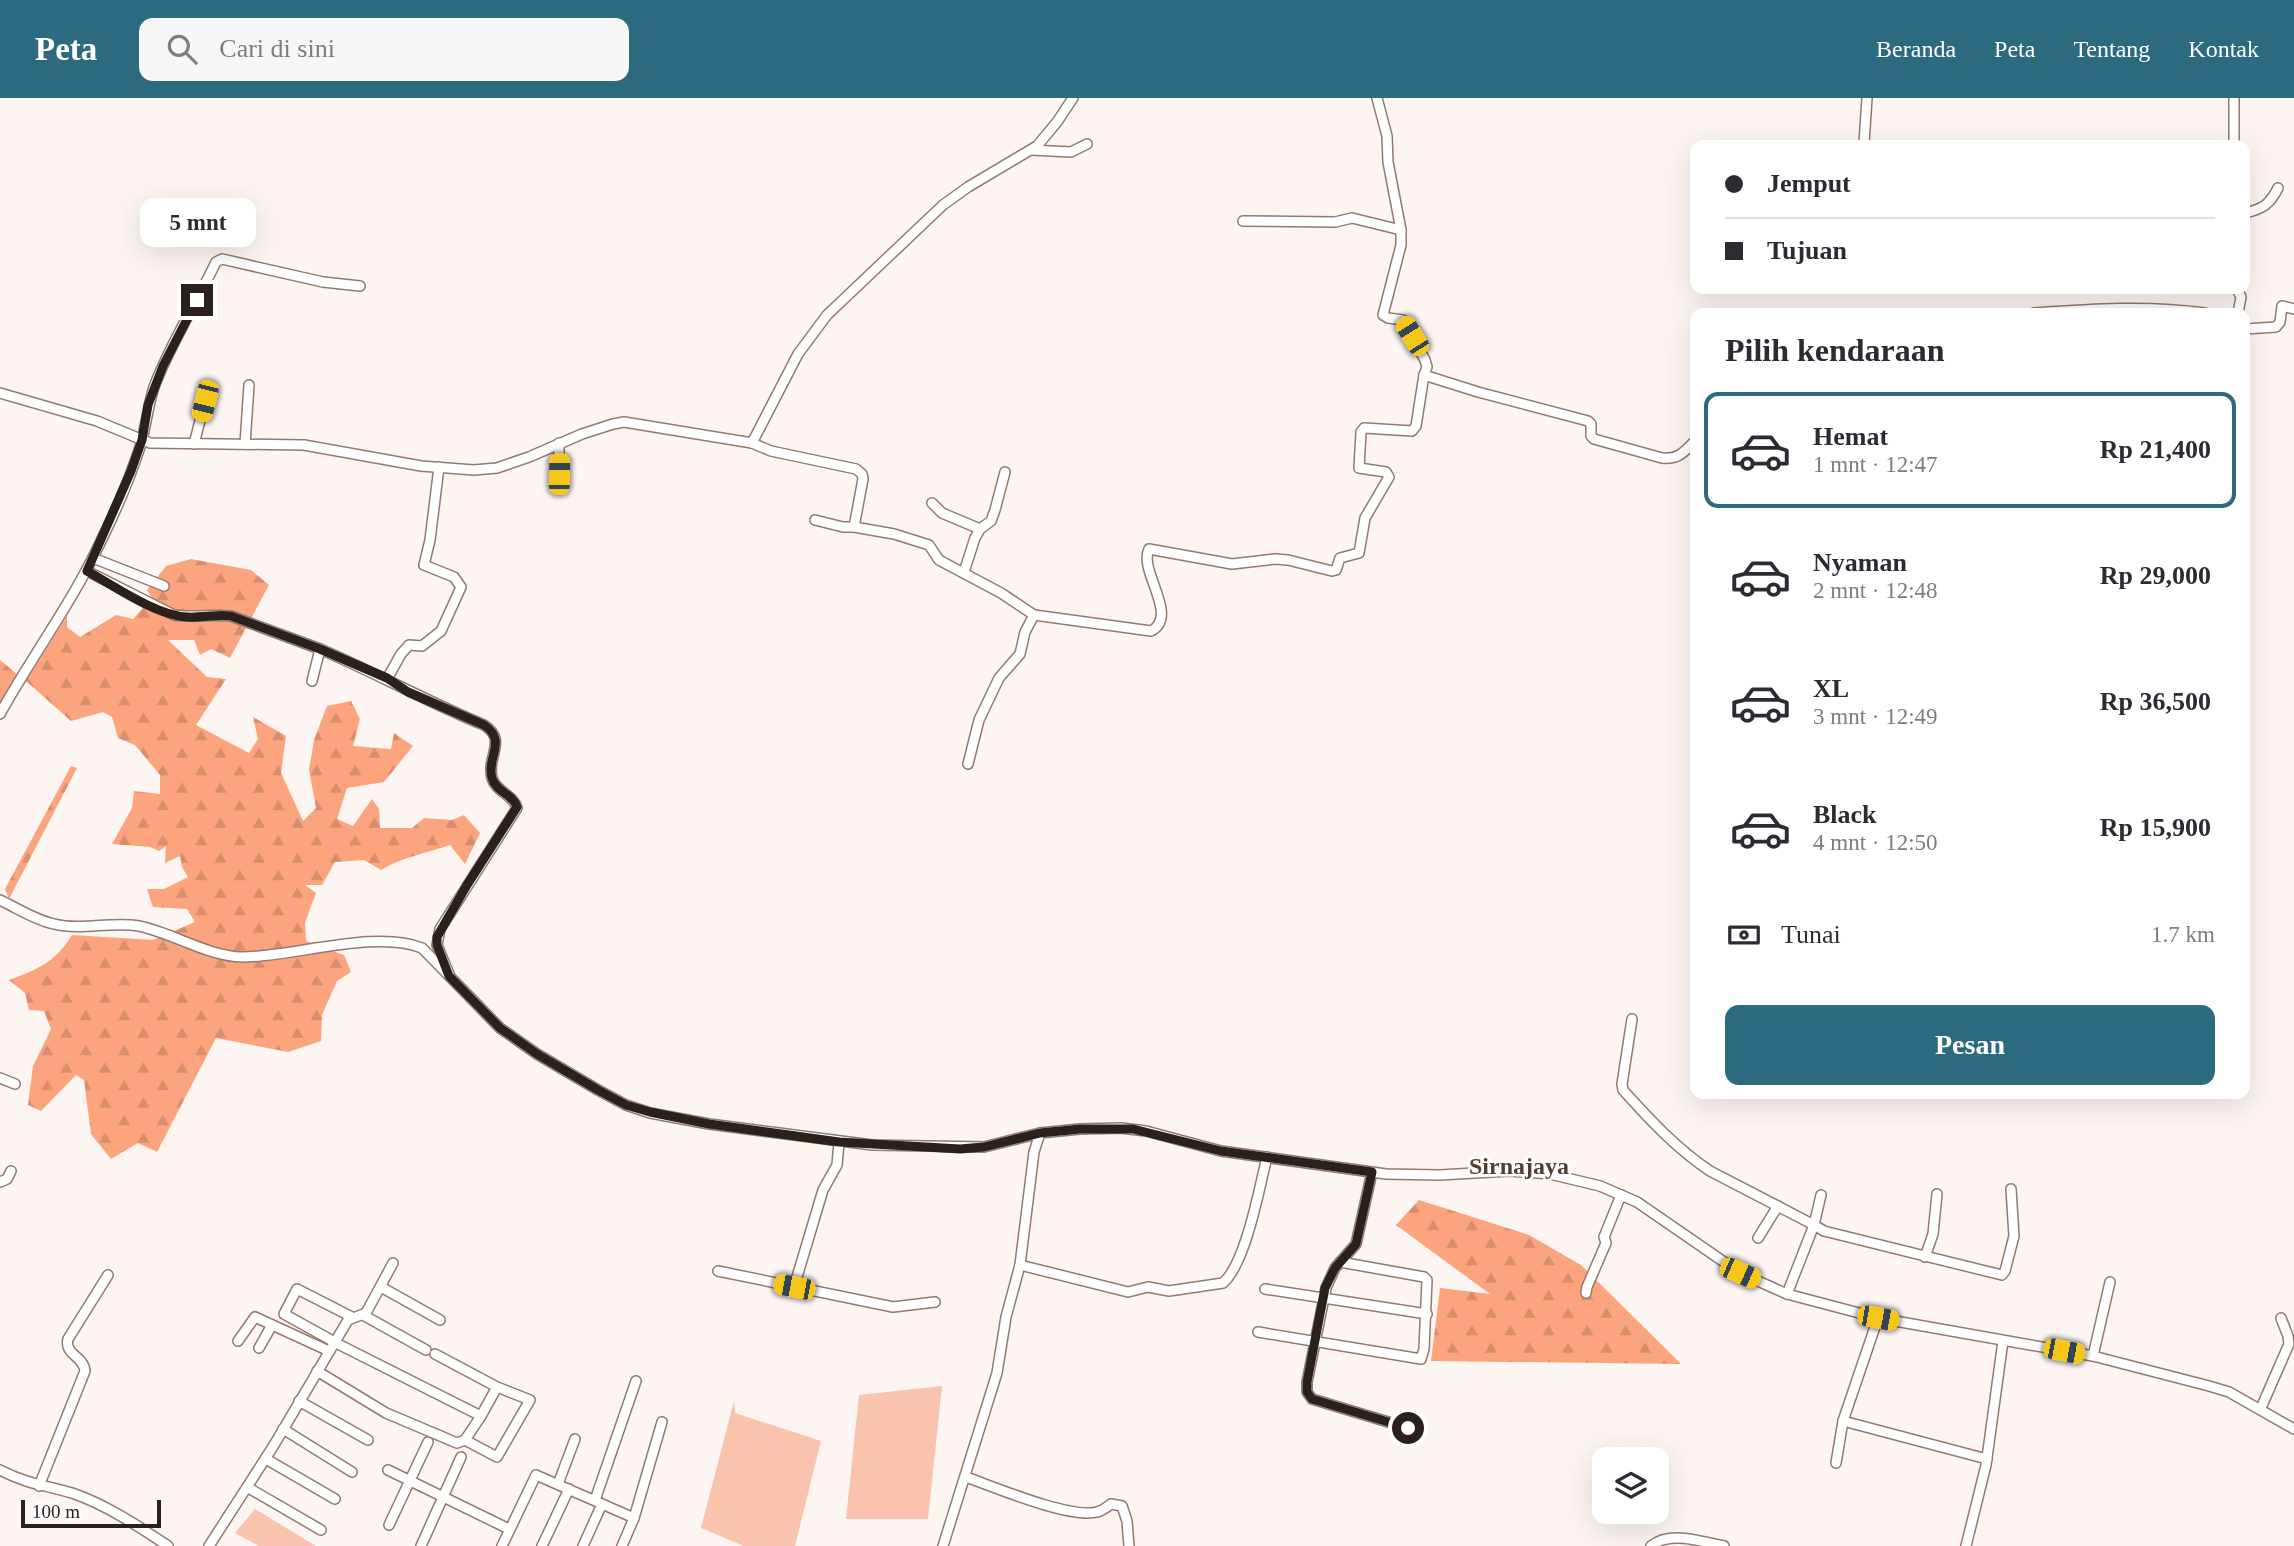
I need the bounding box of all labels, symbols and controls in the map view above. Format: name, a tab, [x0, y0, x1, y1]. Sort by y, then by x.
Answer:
search box	[139, 18, 629, 81]
icon: search	[163, 30, 201, 68]
text: Peta	[35, 31, 97, 67]
text: Cari di sini	[219, 34, 335, 63]
text: Beranda	[1876, 36, 1956, 62]
text: Peta	[1994, 36, 2035, 62]
text: Tentang	[2073, 36, 2150, 62]
text: Kontak	[2188, 36, 2259, 62]
text: Jemput	[1767, 169, 1851, 198]
callout: 5 mnt	[139, 198, 255, 248]
text: 5 mnt	[170, 210, 226, 235]
text: Tujuan	[1767, 236, 1847, 265]
route end	[181, 284, 213, 316]
car	[1392, 313, 1433, 359]
text: Pilih kendaraan	[1725, 332, 1945, 368]
car	[190, 378, 221, 424]
icon: car	[1729, 419, 1792, 482]
text: Hemat	[1813, 422, 1888, 451]
text: Rp 21,400	[2100, 435, 2211, 464]
text: 1 mnt · 12:47	[1813, 452, 1938, 477]
car	[549, 453, 570, 495]
icon: car	[1729, 545, 1792, 608]
text: Nyaman	[1813, 548, 1907, 577]
text: Rp 29,000	[2100, 561, 2211, 590]
text: 2 mnt · 12:48	[1813, 578, 1938, 603]
icon: car	[1729, 671, 1792, 734]
text: XL	[1813, 674, 1849, 703]
text: Rp 36,500	[2100, 687, 2211, 716]
text: 3 mnt · 12:49	[1813, 704, 1938, 729]
icon: car	[1729, 797, 1792, 860]
text: Black	[1813, 800, 1877, 829]
text: Rp 15,900	[2100, 813, 2211, 842]
text: 4 mnt · 12:50	[1813, 830, 1938, 855]
icon: cash	[1725, 916, 1763, 954]
text: Tunai	[1781, 920, 1841, 949]
text: 1.7 km	[2151, 922, 2215, 947]
button: Pesan	[1725, 1005, 2215, 1085]
district label: Sirnajaya	[1469, 1153, 1569, 1179]
car	[1717, 1255, 1764, 1291]
car	[772, 1273, 817, 1301]
car	[1856, 1304, 1901, 1332]
car	[2042, 1337, 2087, 1365]
route start	[1392, 1412, 1424, 1444]
map controls	[1592, 1447, 1669, 1524]
button: layers	[1592, 1447, 1669, 1524]
scale bar	[21, 1497, 161, 1529]
text: 100 m	[32, 1501, 80, 1522]

